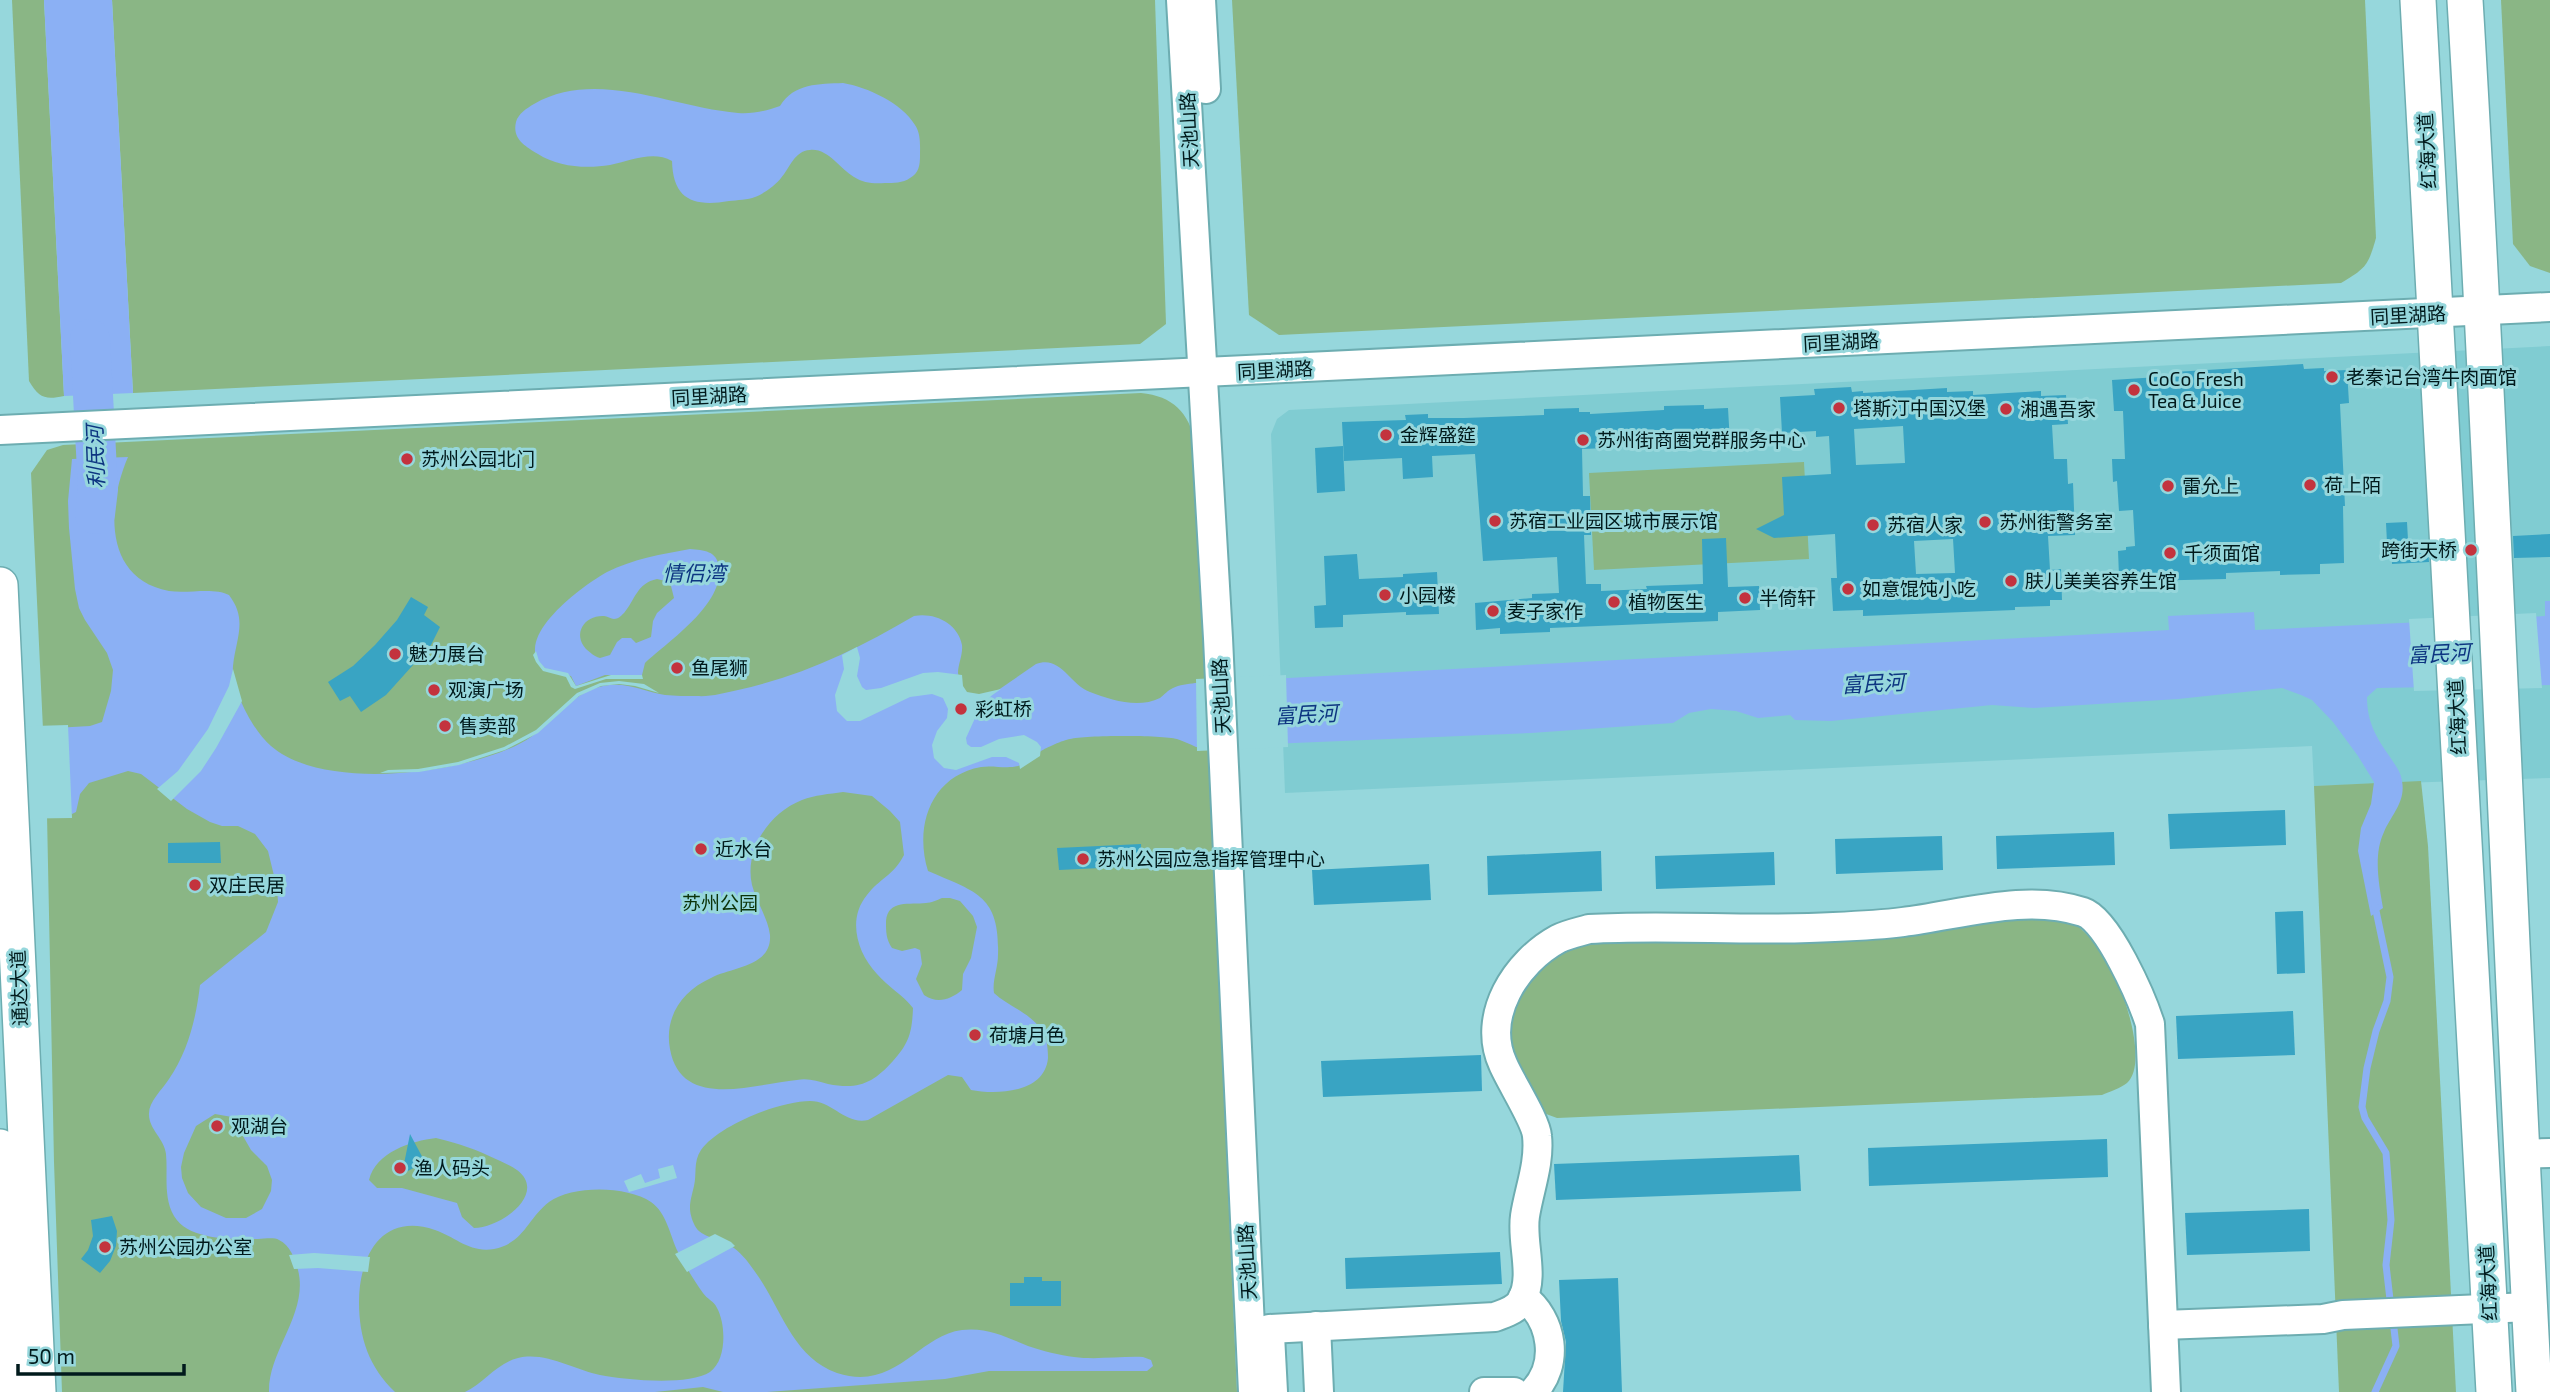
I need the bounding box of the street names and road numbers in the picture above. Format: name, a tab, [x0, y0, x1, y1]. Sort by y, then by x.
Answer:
street label: 天池山路	[1175, 91, 1202, 169]
street label: 红海大道	[2413, 112, 2440, 190]
street label: 同里湖路	[2369, 301, 2447, 328]
street label: 同里湖路	[1802, 328, 1880, 355]
street label: 同里湖路	[1236, 356, 1314, 383]
street label: 同里湖路	[670, 382, 748, 409]
street label: 天池山路	[1207, 657, 1234, 735]
street label: 红海大道	[2443, 678, 2470, 756]
street label: 通达大道	[6, 950, 31, 1026]
street label: 天池山路	[1233, 1223, 1260, 1301]
street label: 红海大道	[2474, 1244, 2501, 1322]

